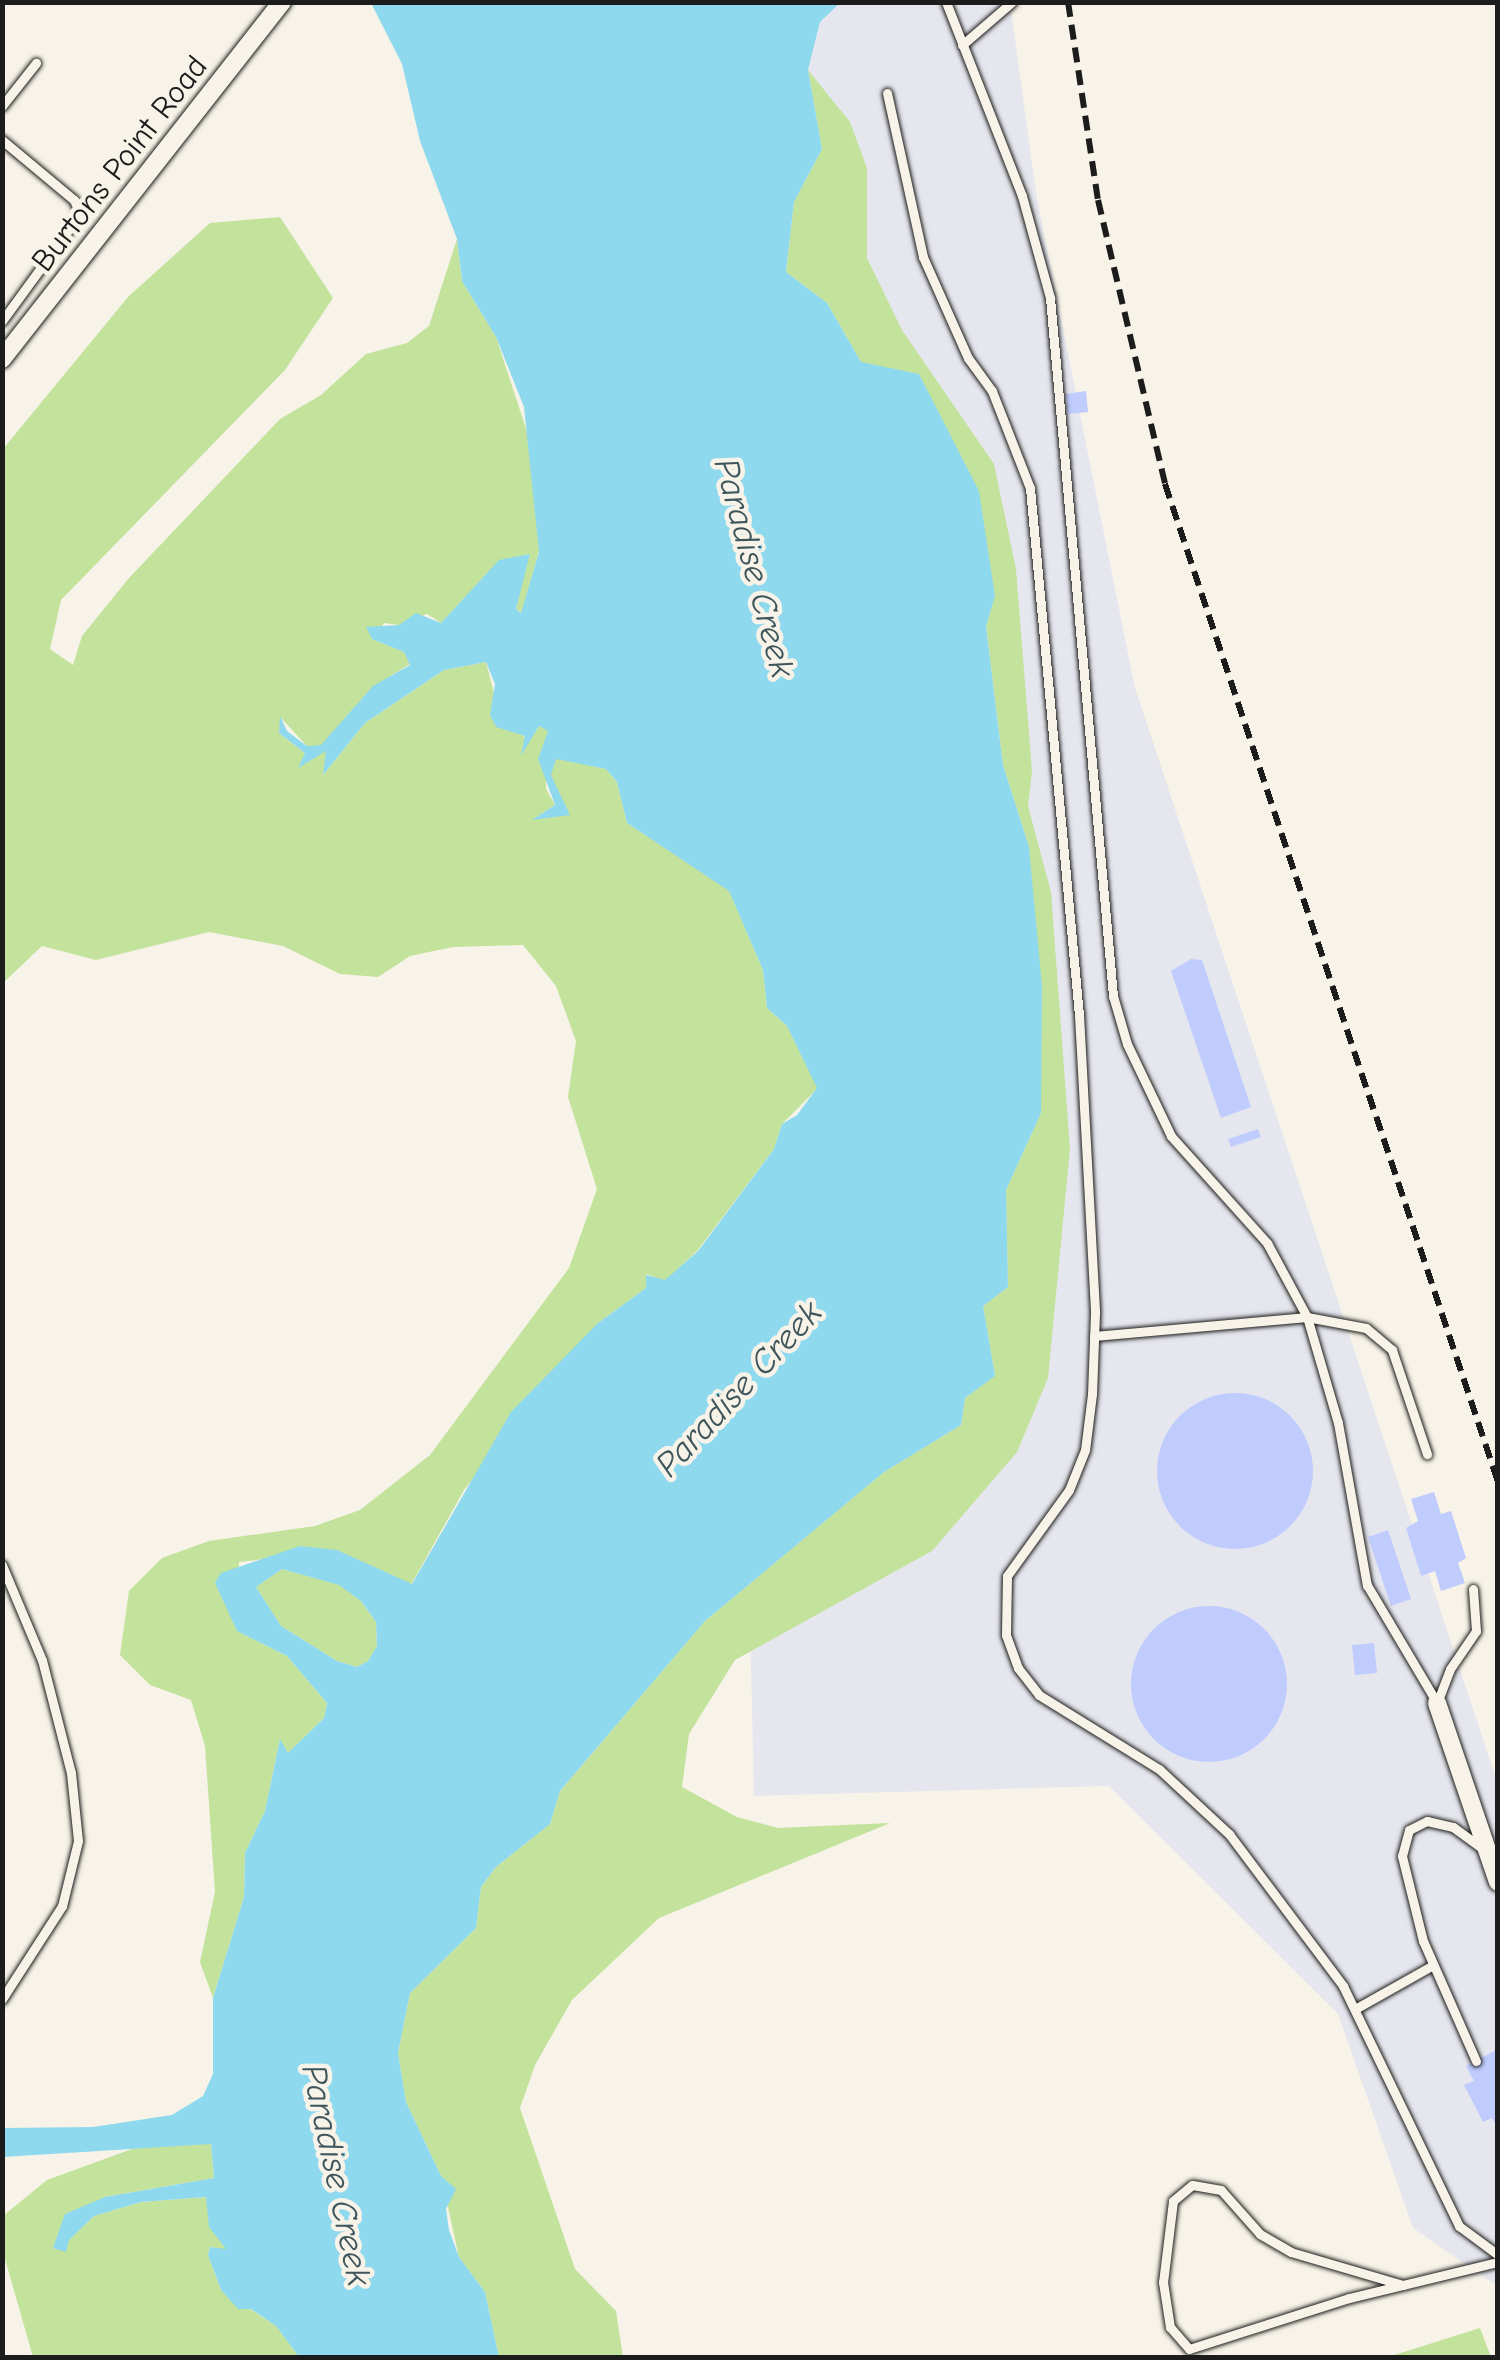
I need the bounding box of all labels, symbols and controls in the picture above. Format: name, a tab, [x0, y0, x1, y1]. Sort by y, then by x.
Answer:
street label: Burtons Point Road	[24, 49, 216, 279]
water label: Paradise Creek	[705, 454, 803, 682]
water label: Paradise Creek	[647, 1292, 831, 1486]
water label: Paradise Creek	[292, 2061, 380, 2289]

